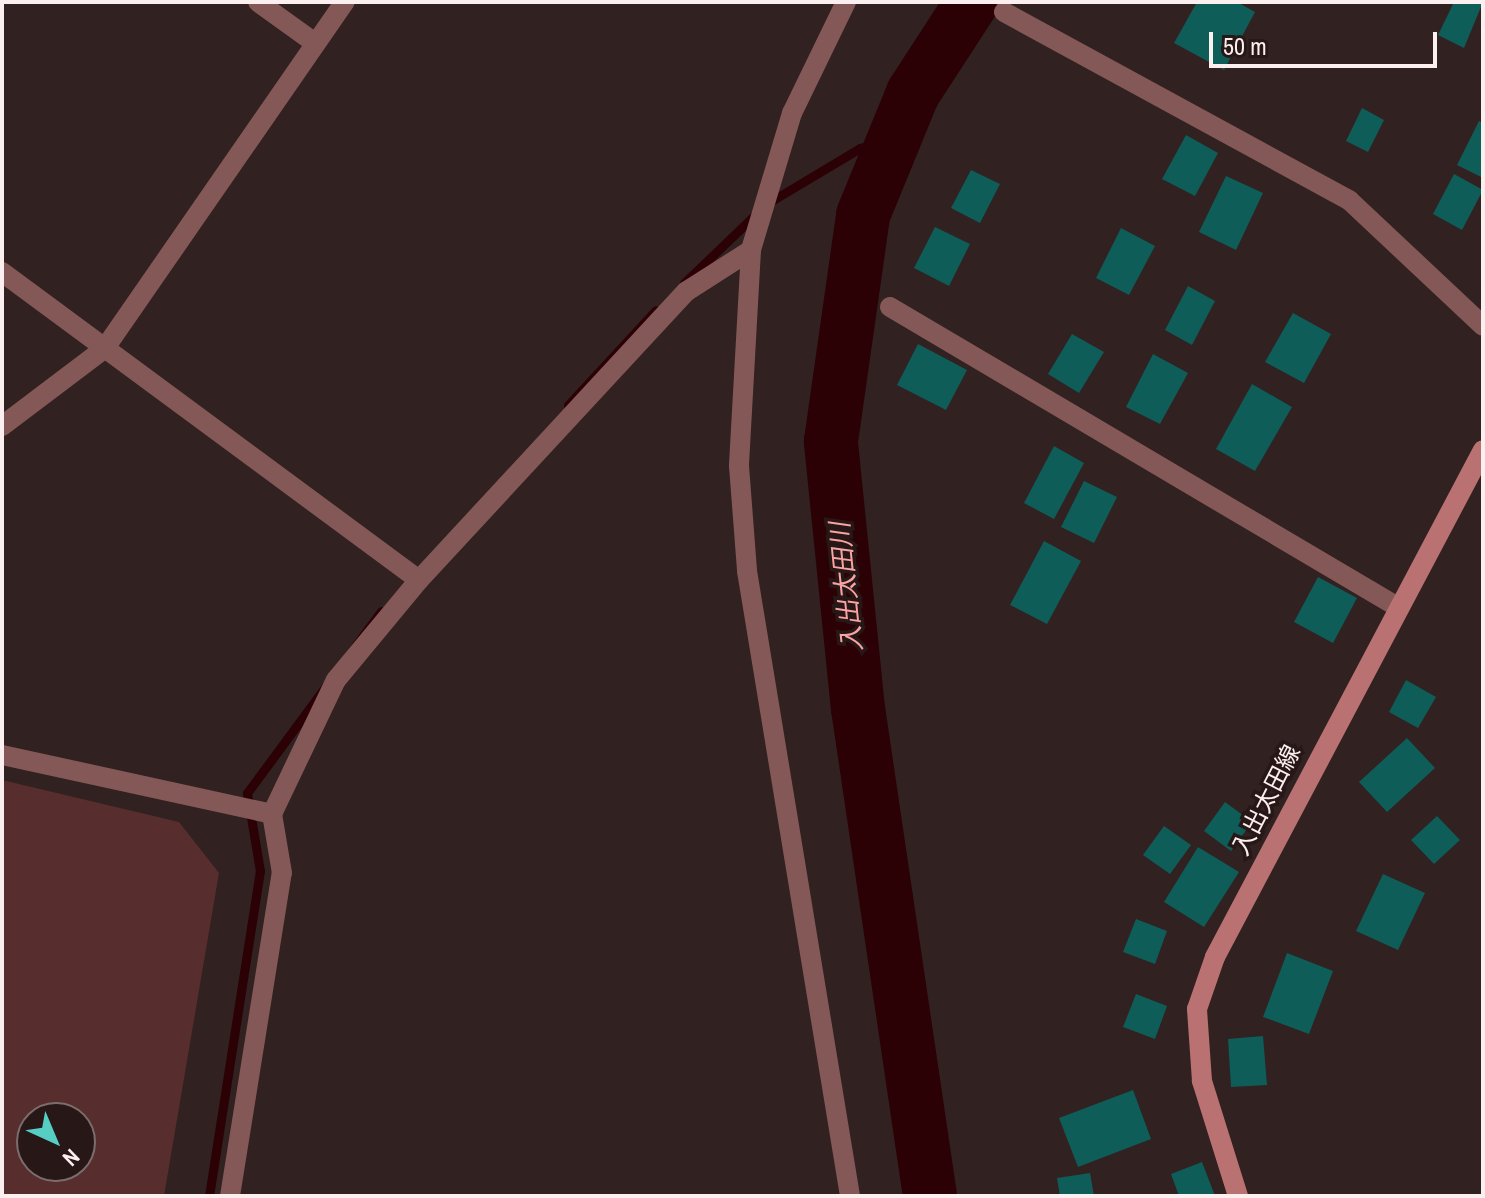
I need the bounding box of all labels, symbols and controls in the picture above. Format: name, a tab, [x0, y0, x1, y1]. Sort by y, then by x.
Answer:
scale bar	[1213, 16, 1441, 66]
text: 50 m	[1223, 30, 1267, 62]
water label: 入出太田川	[824, 521, 868, 653]
street label: 入出太田線	[1226, 740, 1306, 860]
north arrow	[16, 1102, 96, 1182]
text: N	[56, 1143, 86, 1173]

